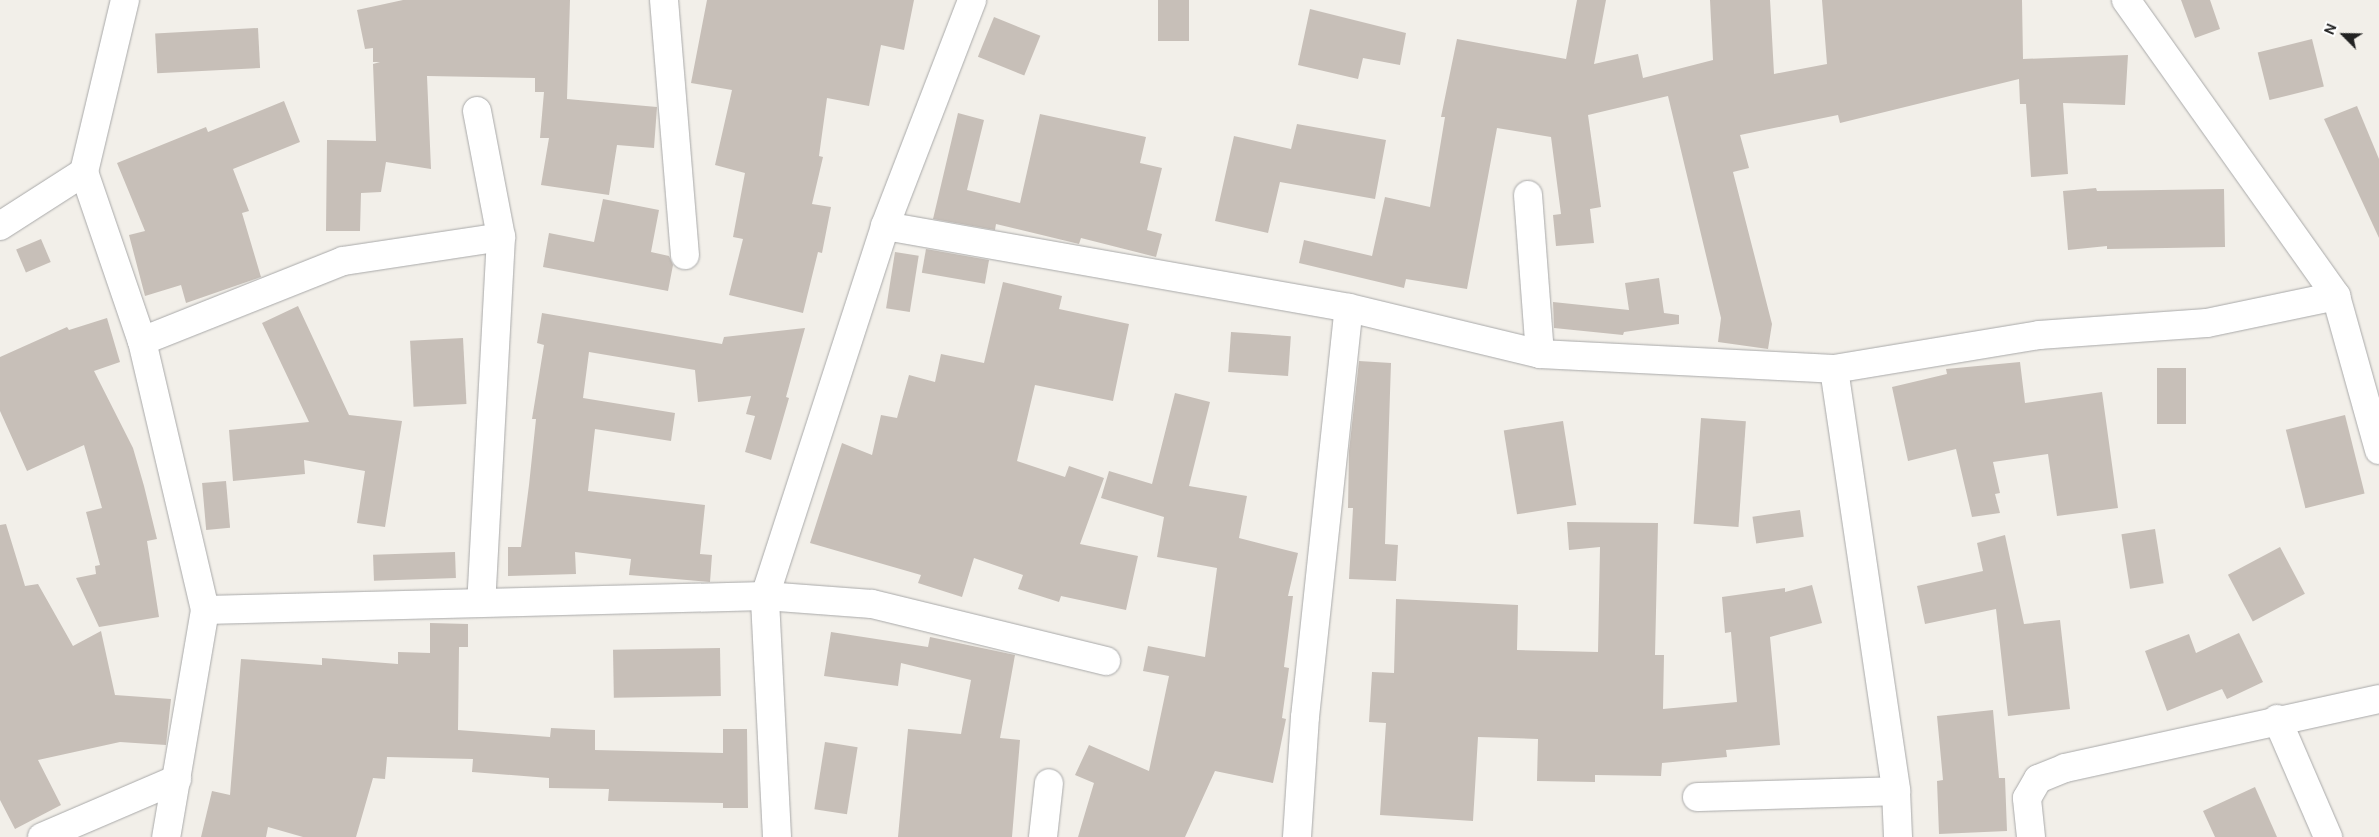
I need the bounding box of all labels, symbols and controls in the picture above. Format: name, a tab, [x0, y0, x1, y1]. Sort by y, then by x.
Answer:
north arrow	[2319, 10, 2369, 60]
text: N	[2320, 21, 2340, 37]

